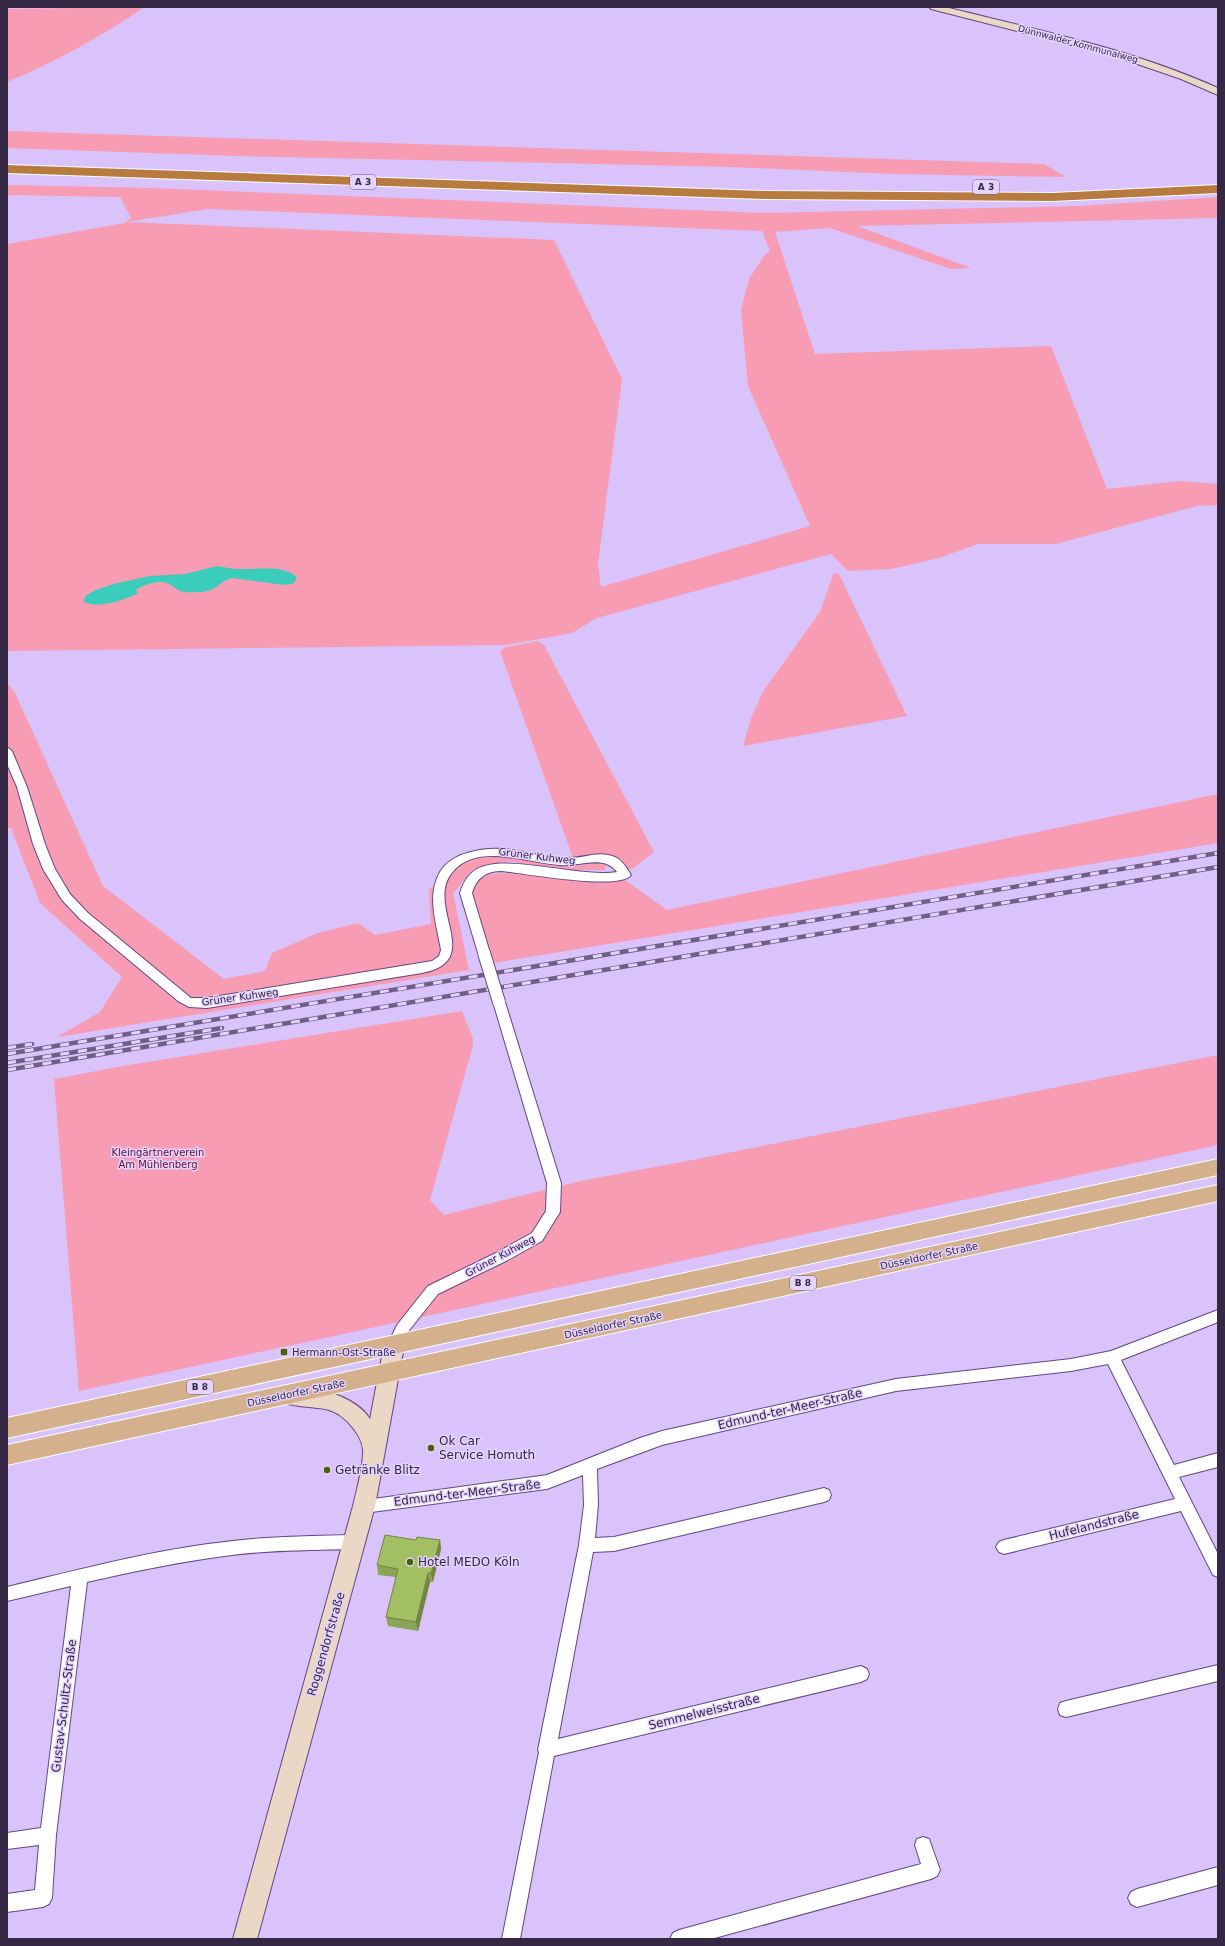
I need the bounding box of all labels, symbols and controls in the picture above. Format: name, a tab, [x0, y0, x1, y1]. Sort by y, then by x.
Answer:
street label: Dünnwalder Kommunalweg	[1017, 23, 1139, 65]
road number: A 3	[350, 175, 376, 189]
road number: A 3	[973, 180, 999, 194]
street label: Grüner Kuhweg	[498, 846, 576, 866]
street label: Grüner Kuhweg	[201, 986, 279, 1008]
park label: Kleingärtnerverein Am Mühlenberg	[112, 1147, 204, 1170]
street label: Grüner Kuhweg	[463, 1233, 537, 1279]
street label: Düsseldorfer Straße	[879, 1240, 979, 1272]
road number: B 8	[790, 1276, 816, 1290]
street label: Düsseldorfer Straße	[563, 1309, 663, 1341]
marker: Hermann-Ost-Straße	[279, 1347, 289, 1357]
place label: Hermann-Ost-Straße	[292, 1347, 396, 1358]
street label: Düsseldorfer Straße	[246, 1377, 346, 1409]
road number: B 8	[187, 1380, 213, 1394]
street label: Edmund-ter-Meer-Straße	[716, 1386, 864, 1432]
place label: Ok Car Service Homuth	[439, 1434, 535, 1462]
marker: Ok Car Service Homuth	[426, 1443, 436, 1453]
place label: Getränke Blitz	[335, 1463, 420, 1477]
marker: Getränke Blitz	[322, 1465, 332, 1475]
street label: Edmund-ter-Meer-Straße	[393, 1477, 541, 1509]
street label: Hufelandstraße	[1048, 1507, 1140, 1543]
place label: Hotel MEDO Köln	[418, 1555, 520, 1569]
marker: Hotel MEDO Köln	[405, 1557, 415, 1567]
street label: Roggendorfstraße	[304, 1590, 348, 1698]
street label: Gustav-Schultz-Straße	[49, 1639, 79, 1773]
street label: Semmelweisstraße	[647, 1691, 761, 1733]

